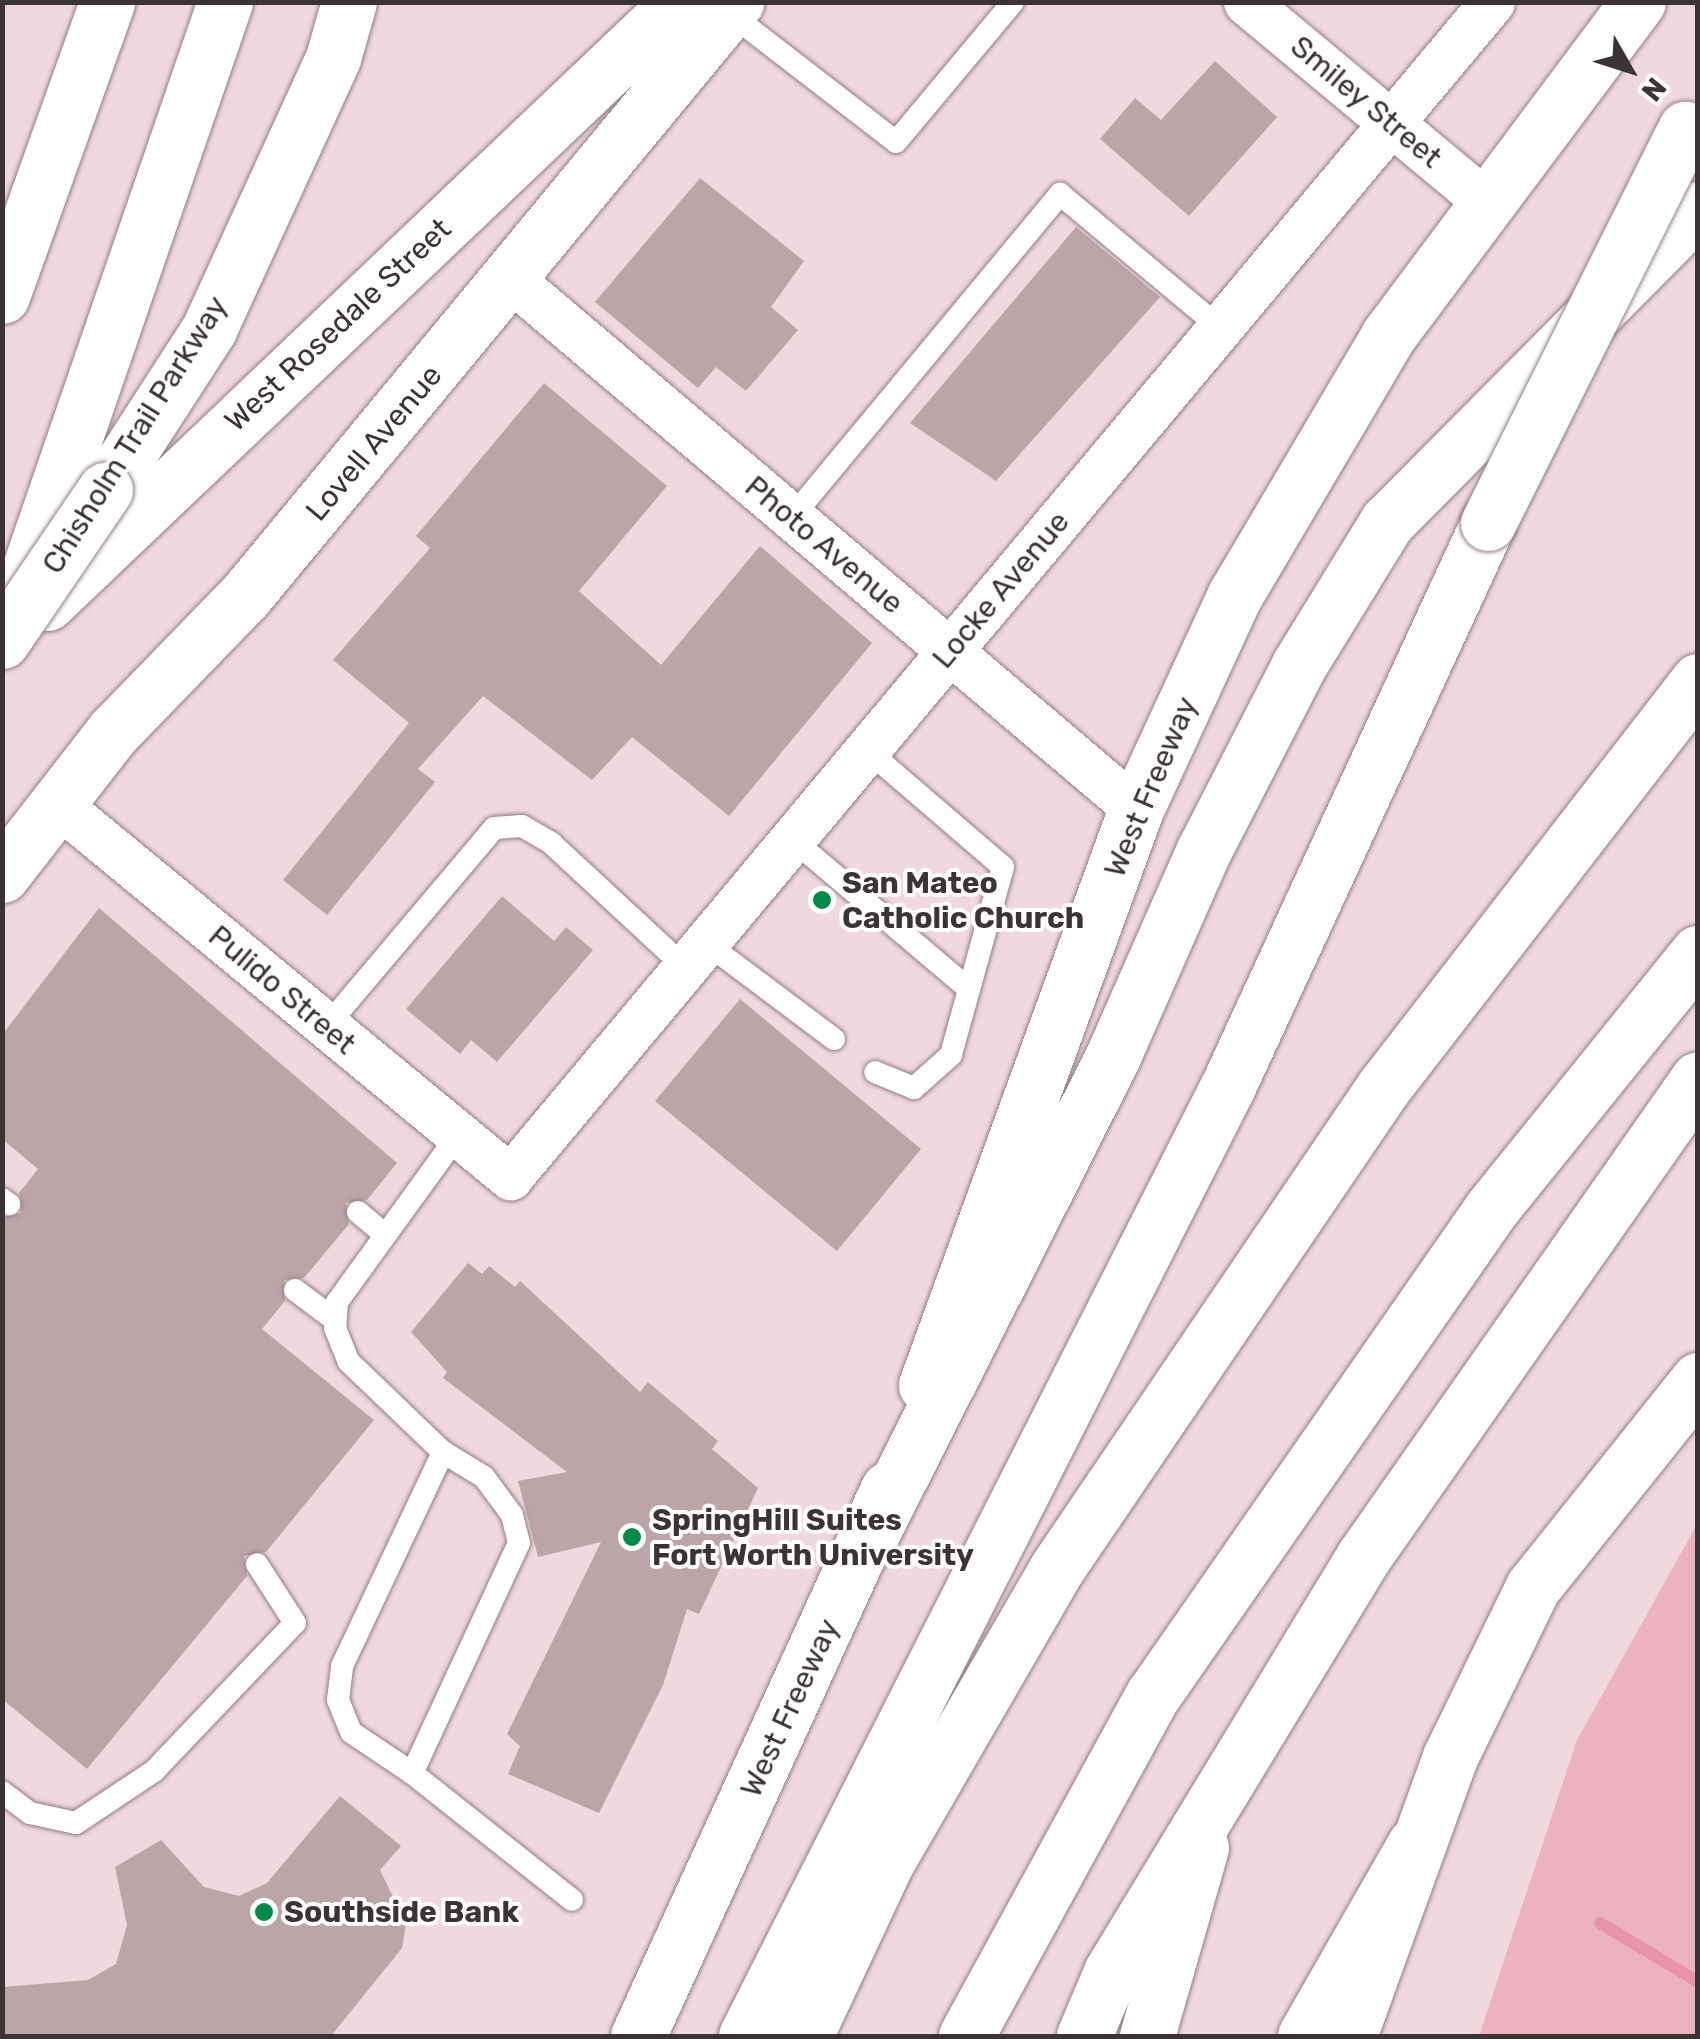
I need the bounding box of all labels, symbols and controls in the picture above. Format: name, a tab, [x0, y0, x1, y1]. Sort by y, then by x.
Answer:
north arrow	[1580, 20, 1680, 120]
street label: Smiley Street	[1283, 28, 1449, 176]
text: N	[1635, 71, 1673, 107]
street label: West Rosedale Street	[218, 211, 458, 439]
street label: Chisholm Trail Parkway	[35, 289, 235, 581]
street label: Lovell Avenue	[298, 357, 450, 529]
street label: Photo Avenue	[737, 468, 911, 622]
street label: Locke Avenue	[925, 504, 1077, 676]
street label: West Freeway	[1097, 691, 1205, 883]
place label: San Mateo Catholic Church	[842, 865, 1084, 936]
marker: San Mateo Catholic Church	[811, 889, 833, 911]
street label: Pulido Street	[201, 918, 363, 1062]
place label: SpringHill Suites Fort Worth University	[652, 1502, 974, 1572]
marker: SpringHill Suites Fort Worth University	[621, 1526, 643, 1548]
street label: West Freeway	[733, 1613, 847, 1803]
place label: Southside Bank	[284, 1894, 519, 1930]
marker: Southside Bank	[253, 1901, 275, 1923]

